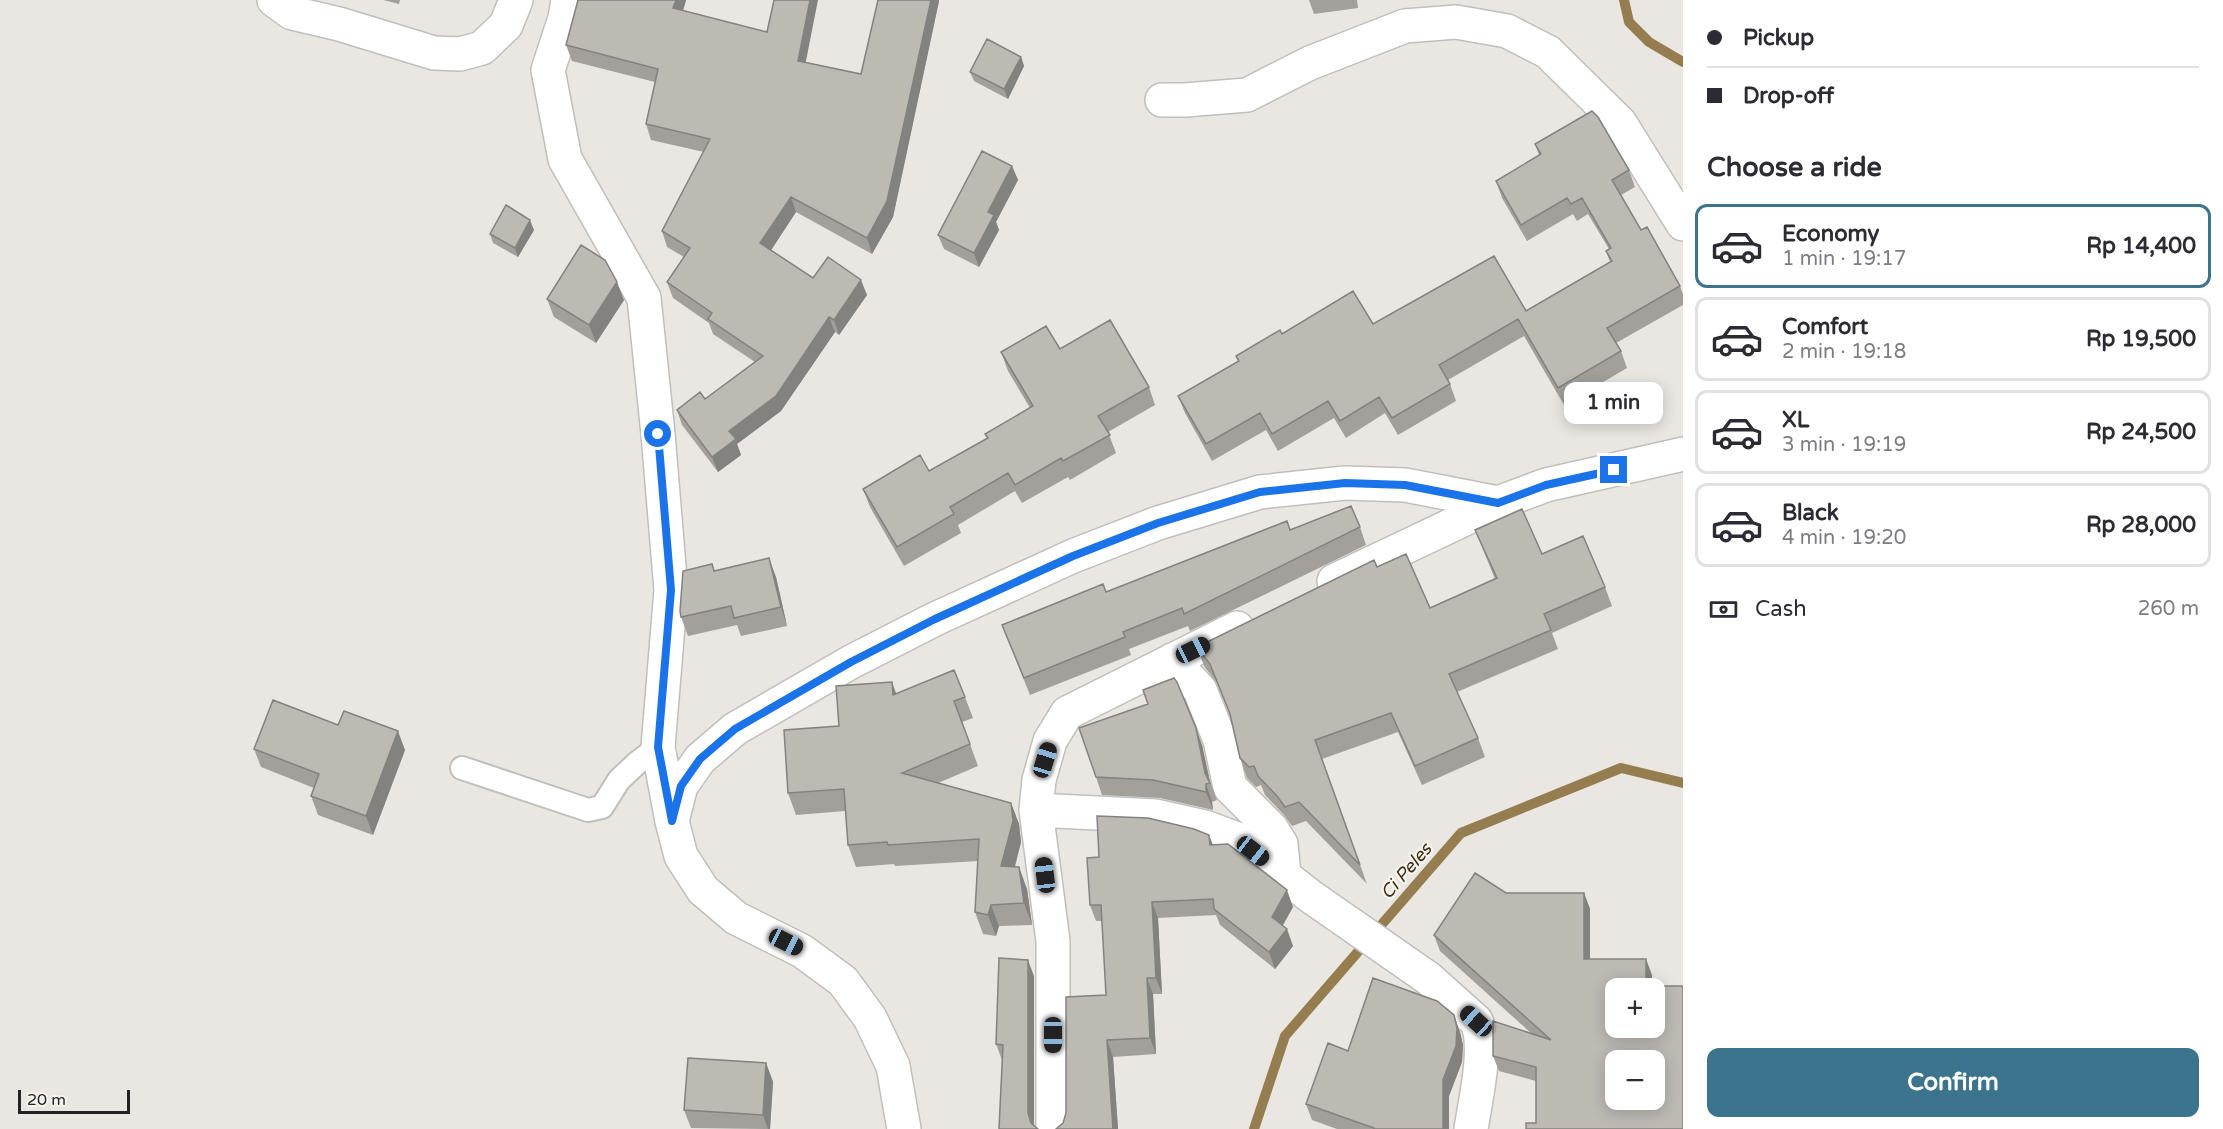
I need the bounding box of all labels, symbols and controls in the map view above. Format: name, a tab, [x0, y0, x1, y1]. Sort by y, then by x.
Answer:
text: Pickup	[1743, 25, 1814, 51]
text: Drop-off	[1743, 83, 1834, 109]
text: Choose a ride	[1707, 151, 1882, 184]
icon: car	[1710, 219, 1764, 273]
text: Economy	[1782, 221, 1879, 247]
text: Rp 14,400	[2086, 233, 2196, 259]
text: 1 min · 19:17	[1782, 247, 1906, 271]
icon: car	[1710, 312, 1764, 366]
text: Comfort	[1782, 314, 1868, 340]
text: Rp 19,500	[2086, 326, 2196, 352]
text: 2 min · 19:18	[1782, 340, 1906, 364]
callout: 1 min	[1564, 383, 1664, 425]
text: 1 min	[1587, 391, 1640, 415]
icon: car	[1710, 405, 1764, 459]
text: XL	[1782, 407, 1809, 433]
text: Rp 24,500	[2086, 419, 2196, 445]
route start	[644, 420, 671, 447]
text: 3 min · 19:19	[1782, 433, 1906, 457]
route end	[1600, 456, 1627, 483]
icon: car	[1710, 498, 1764, 552]
text: Black	[1782, 500, 1839, 526]
text: Rp 28,000	[2086, 512, 2196, 538]
text: 4 min · 19:20	[1782, 526, 1906, 550]
icon: cash	[1707, 593, 1740, 626]
text: Cash	[1755, 596, 1807, 622]
text: 260 m	[2138, 597, 2199, 621]
car	[1173, 634, 1213, 666]
car	[1031, 740, 1059, 780]
car	[1233, 833, 1273, 869]
water label: Ci Peles	[1376, 837, 1437, 904]
car	[1034, 856, 1056, 894]
car	[766, 926, 806, 958]
map controls	[1605, 978, 1665, 1110]
button: +	[1605, 978, 1665, 1038]
car	[1457, 1002, 1495, 1040]
car	[1044, 1017, 1062, 1053]
button: Confirm	[1707, 1048, 2199, 1117]
button: −	[1605, 1050, 1665, 1110]
scale bar	[18, 1087, 130, 1114]
text: 20 m	[27, 1090, 66, 1110]

